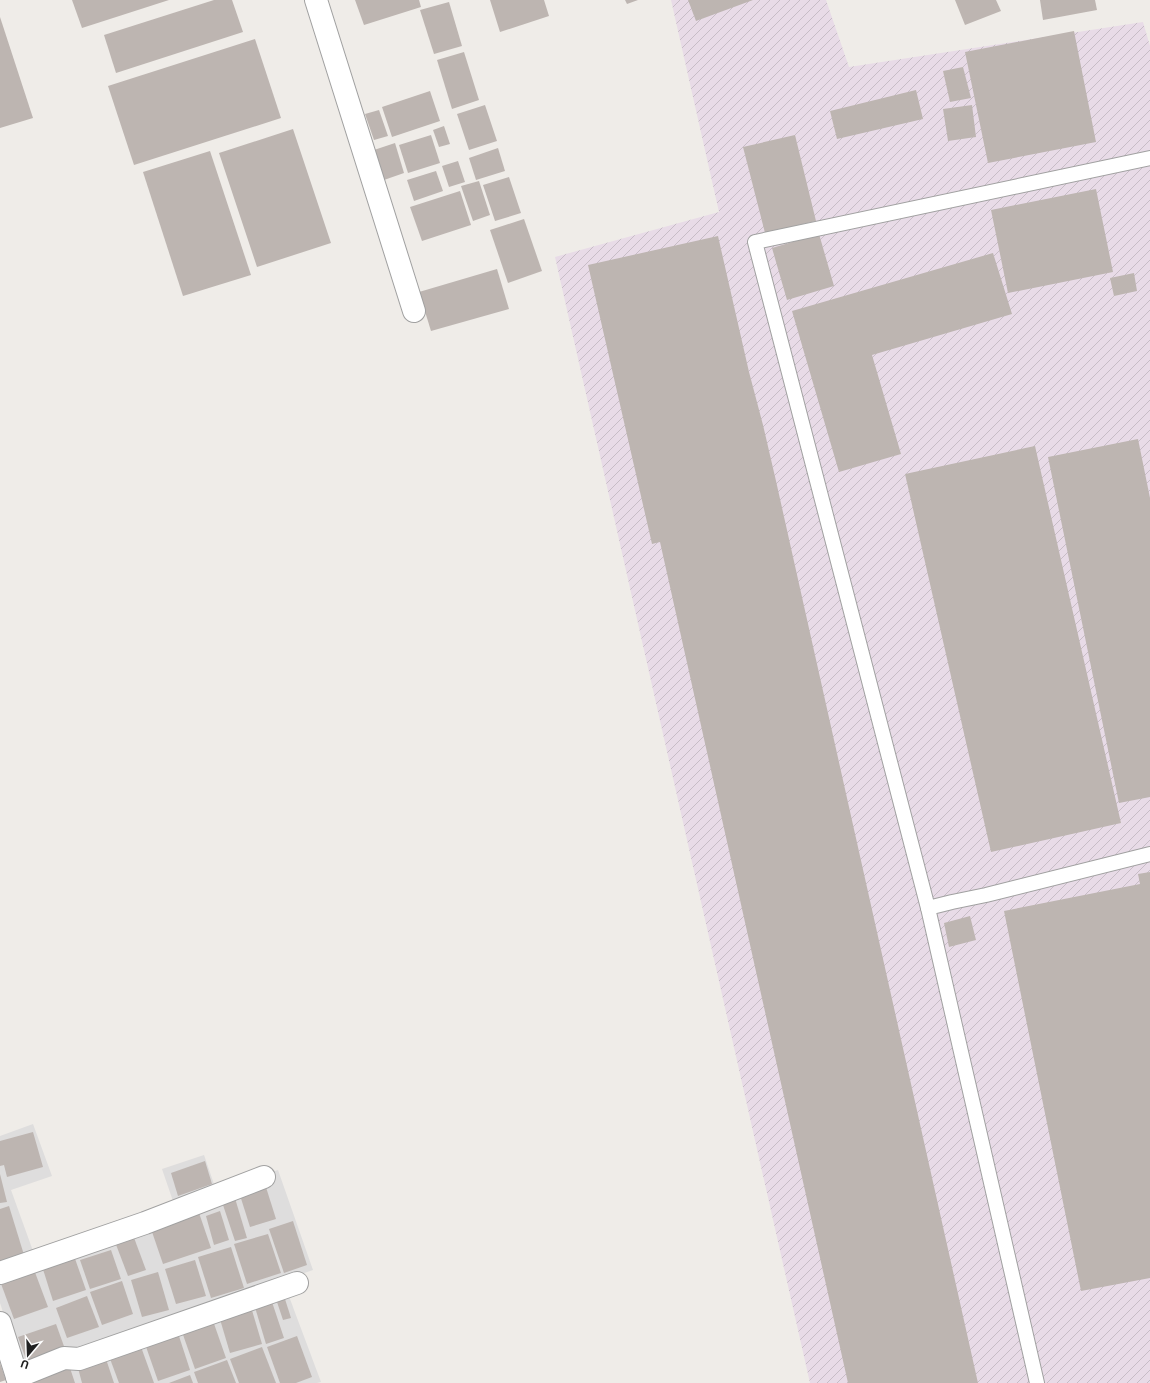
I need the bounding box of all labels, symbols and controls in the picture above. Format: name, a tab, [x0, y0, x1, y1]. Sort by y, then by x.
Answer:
north arrow	[8, 1335, 48, 1375]
text: U	[18, 1356, 31, 1373]

